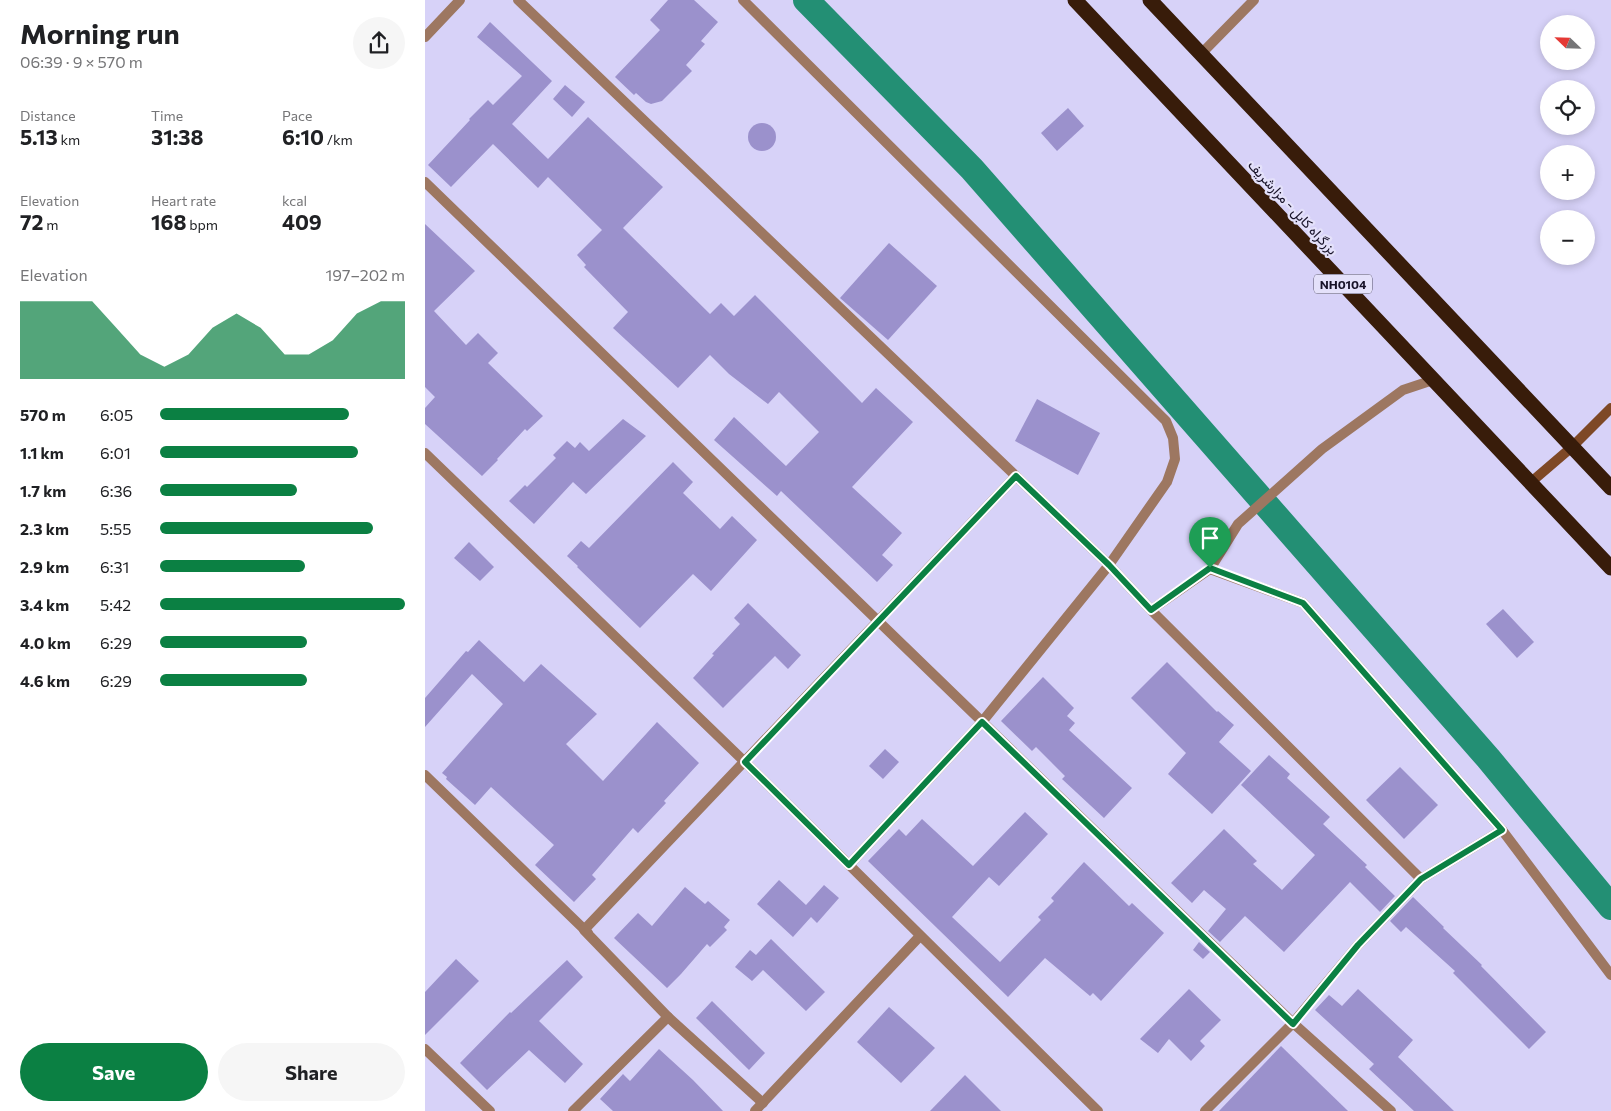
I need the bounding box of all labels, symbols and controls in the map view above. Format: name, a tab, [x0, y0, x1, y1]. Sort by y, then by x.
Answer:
north arrow	[1540, 15, 1595, 70]
map controls	[1540, 15, 1595, 265]
text: Morning run	[20, 16, 180, 50]
button: share	[353, 17, 405, 69]
text: 06:39 · 9 × 570 m	[20, 52, 143, 71]
button: locate	[1540, 80, 1595, 135]
text: Distance	[20, 107, 76, 124]
text: Time	[151, 107, 183, 124]
text: Pace	[282, 107, 312, 124]
text: 5.13	[20, 124, 58, 149]
text: 31:38	[151, 124, 204, 149]
text: 6:10	[282, 124, 324, 149]
text: km	[58, 131, 80, 148]
text: /km	[324, 131, 353, 148]
button: +	[1540, 145, 1595, 200]
street label: بزرگراه کابل - مزارشریف	[1244, 156, 1341, 259]
text: Elevation	[20, 192, 79, 209]
text: Heart rate	[151, 192, 216, 209]
text: kcal	[282, 192, 307, 209]
text: 72	[20, 209, 44, 234]
text: 168	[151, 209, 186, 234]
text: 409	[282, 209, 322, 234]
button: −	[1540, 210, 1595, 265]
text: m	[44, 216, 58, 233]
text: bpm	[186, 216, 218, 233]
text: Elevation	[20, 265, 88, 284]
text: 197–202 m	[326, 265, 405, 284]
road number: NH0104	[1314, 274, 1372, 294]
text: 570 m	[20, 405, 66, 424]
text: 6:05	[100, 405, 133, 424]
text: 1.1 km	[20, 443, 64, 462]
text: 6:01	[100, 443, 131, 462]
text: 1.7 km	[20, 481, 66, 500]
text: 6:36	[100, 481, 132, 500]
pin	[1189, 517, 1231, 568]
text: 2.3 km	[20, 519, 69, 538]
text: 5:55	[100, 519, 131, 538]
icon: arrive	[1196, 524, 1224, 552]
text: 2.9 km	[20, 557, 69, 576]
text: 6:31	[100, 557, 129, 576]
text: 3.4 km	[20, 595, 69, 614]
text: 5:42	[100, 595, 131, 614]
text: 4.0 km	[20, 633, 71, 652]
text: 6:29	[100, 633, 132, 652]
text: 4.6 km	[20, 671, 70, 690]
text: 6:29	[100, 671, 132, 690]
button: Save	[20, 1043, 208, 1101]
button: Share	[218, 1043, 405, 1101]

